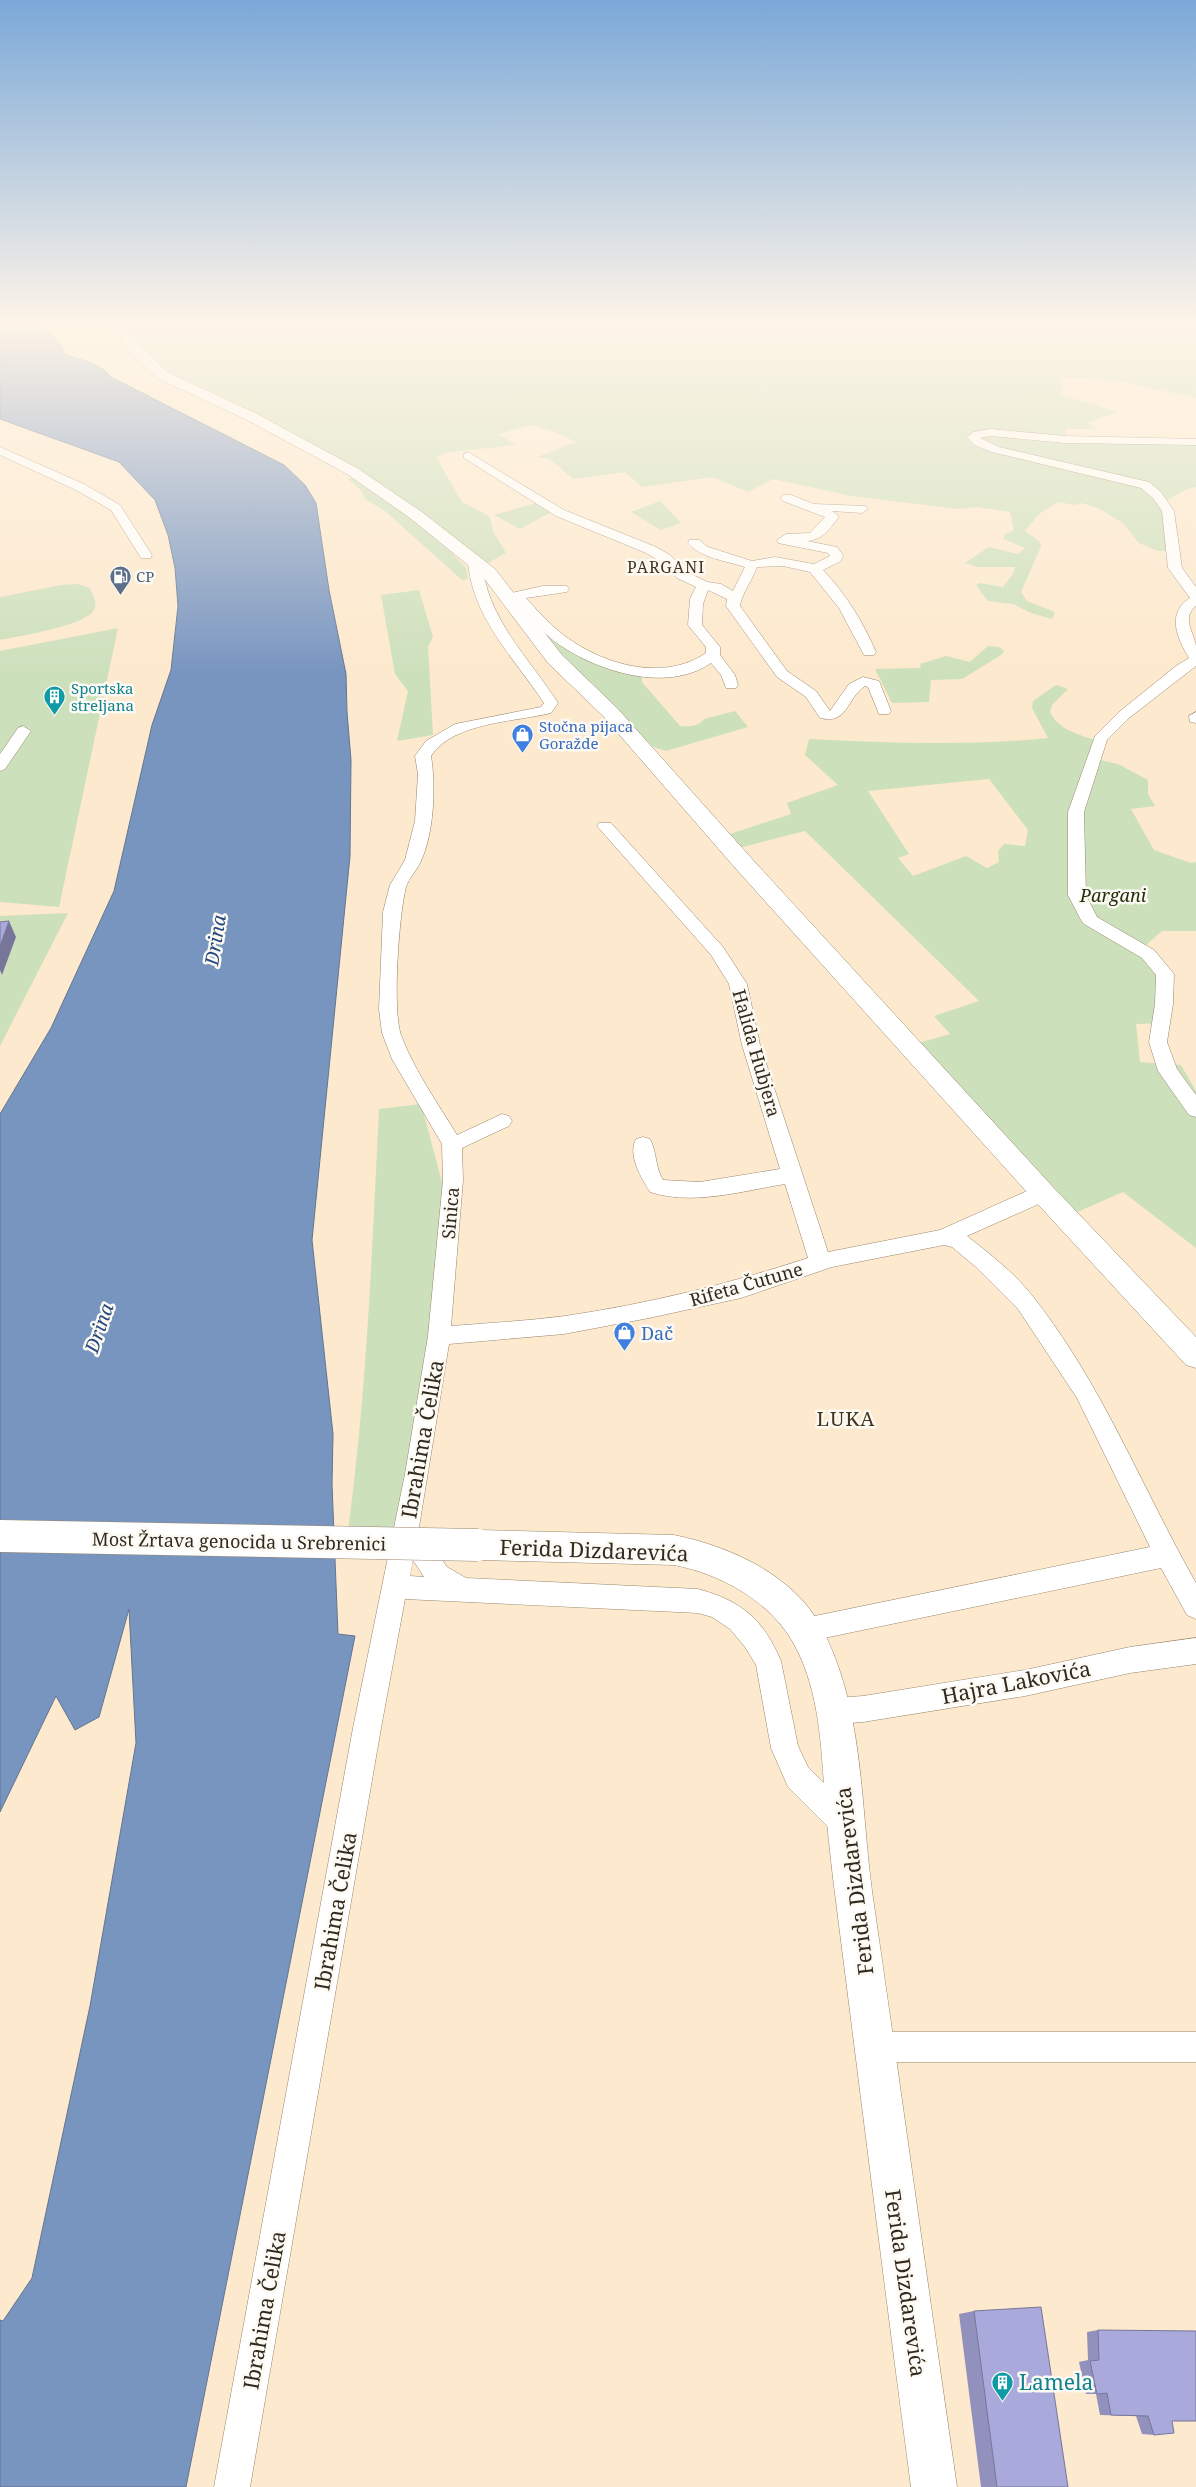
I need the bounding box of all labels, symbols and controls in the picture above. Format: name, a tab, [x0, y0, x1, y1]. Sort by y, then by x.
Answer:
district label: PARGANI	[627, 556, 705, 578]
fuel station icon: CP	[108, 564, 132, 595]
place label: CP	[136, 566, 154, 586]
place label: Sportska streljana	[71, 678, 134, 715]
building icon: Sportska streljana	[43, 685, 67, 716]
place label: Stočna pijaca Goražde	[539, 716, 633, 753]
shop icon: Stočna pijaca Goražde	[511, 723, 535, 754]
park label: Pargani	[1079, 883, 1147, 907]
water label: Drina	[198, 913, 232, 968]
street label: Halida Hubjera	[727, 986, 787, 1120]
street label: Sinica	[436, 1186, 464, 1240]
street label: Rifeta Čutune	[687, 1256, 805, 1312]
water label: Drina	[78, 1300, 120, 1357]
shop icon: Dač	[613, 1321, 637, 1352]
place label: Dač	[641, 1321, 673, 1345]
street label: Ibrahima Čelika	[394, 1358, 450, 1520]
district label: LUKA	[817, 1405, 875, 1432]
street label: Most Žrtava genocida u Srebrenici	[92, 1526, 387, 1556]
street label: Ferida Dizdarevića	[499, 1533, 689, 1567]
street label: Hajra Lakovića	[939, 1654, 1093, 1710]
street label: Ferida Dizdarevića	[829, 1785, 879, 1977]
street label: Ibrahima Čelika	[307, 1830, 363, 1992]
street label: Ferida Dizdarevića	[879, 2187, 933, 2379]
street label: Ibrahima Čelika	[236, 2229, 292, 2391]
place label: Lamela	[1019, 2368, 1093, 2396]
building icon: Lamela	[991, 2370, 1015, 2401]

